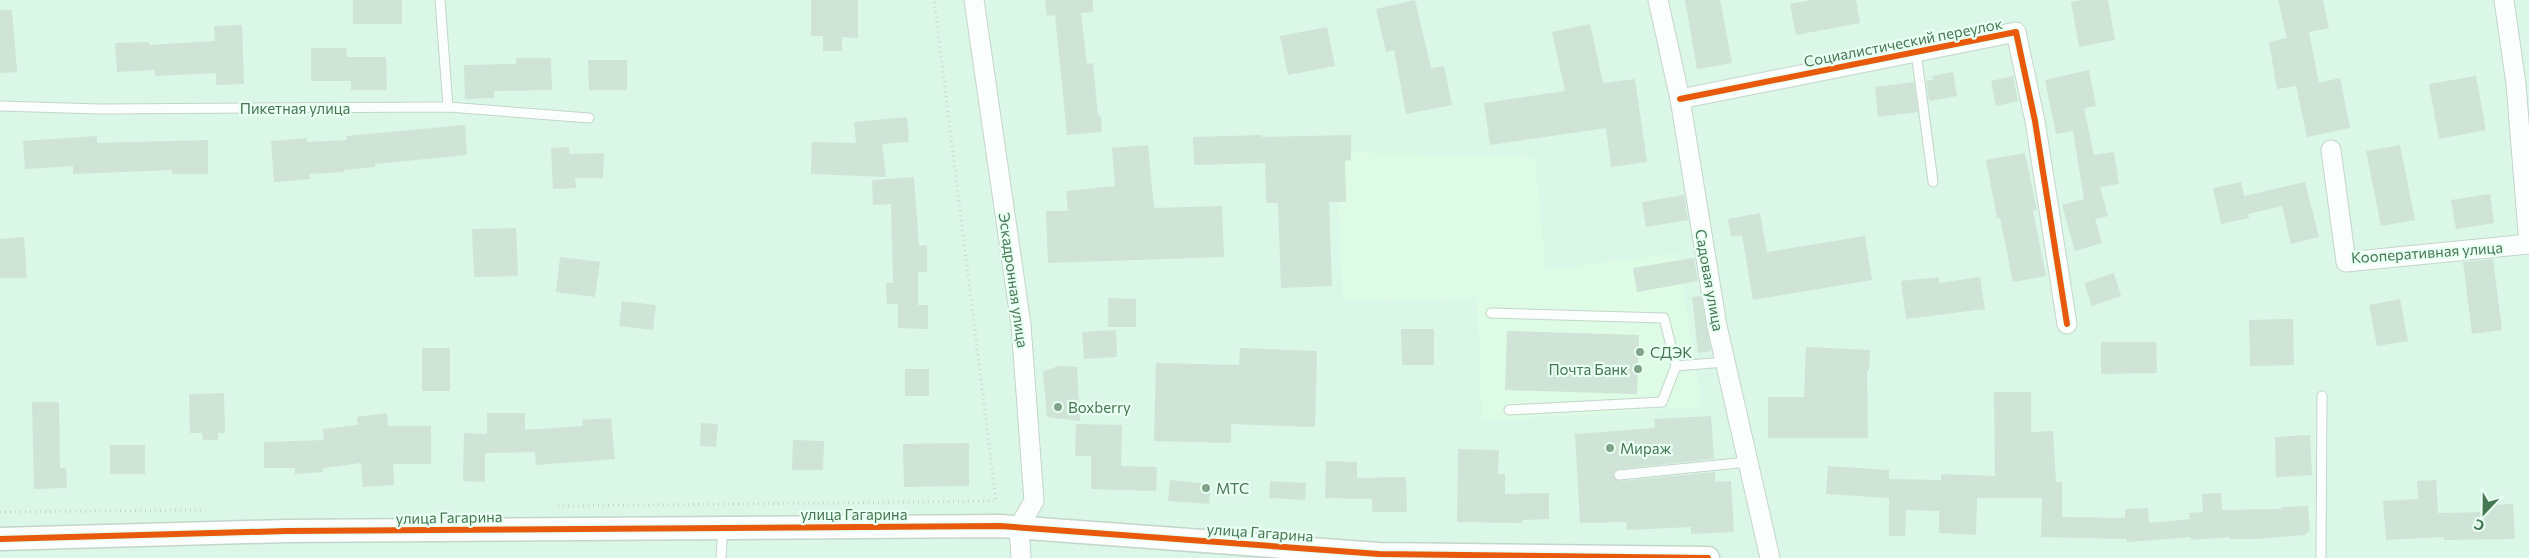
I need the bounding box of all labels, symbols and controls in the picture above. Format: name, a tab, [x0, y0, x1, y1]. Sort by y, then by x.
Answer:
street label: Социалистический переулок	[1802, 14, 2004, 70]
street label: Пикетная улица	[240, 99, 350, 117]
street label: Эскадронная улица	[996, 211, 1032, 349]
street label: Садовая улица	[1692, 228, 1728, 332]
street label: Кооперативная улица	[2350, 238, 2504, 266]
place label: СДЭК	[1650, 343, 1692, 361]
marker: СДЭК	[1634, 346, 1646, 358]
place label: Почта Банк	[1548, 360, 1628, 378]
marker: Почта Банк	[1632, 363, 1644, 375]
place label: Boxberry	[1068, 398, 1131, 416]
marker: Boxberry	[1052, 401, 1064, 413]
place label: Мираж	[1620, 439, 1672, 457]
marker: Мираж	[1604, 442, 1616, 454]
place label: МТС	[1216, 479, 1249, 497]
marker: МТС	[1200, 482, 1212, 494]
north arrow	[2459, 488, 2509, 538]
street label: улица Гагарина	[801, 505, 907, 523]
street label: улица Гагарина	[395, 507, 503, 527]
text: С	[2471, 516, 2487, 535]
street label: улица Гагарина	[1206, 519, 1314, 545]

